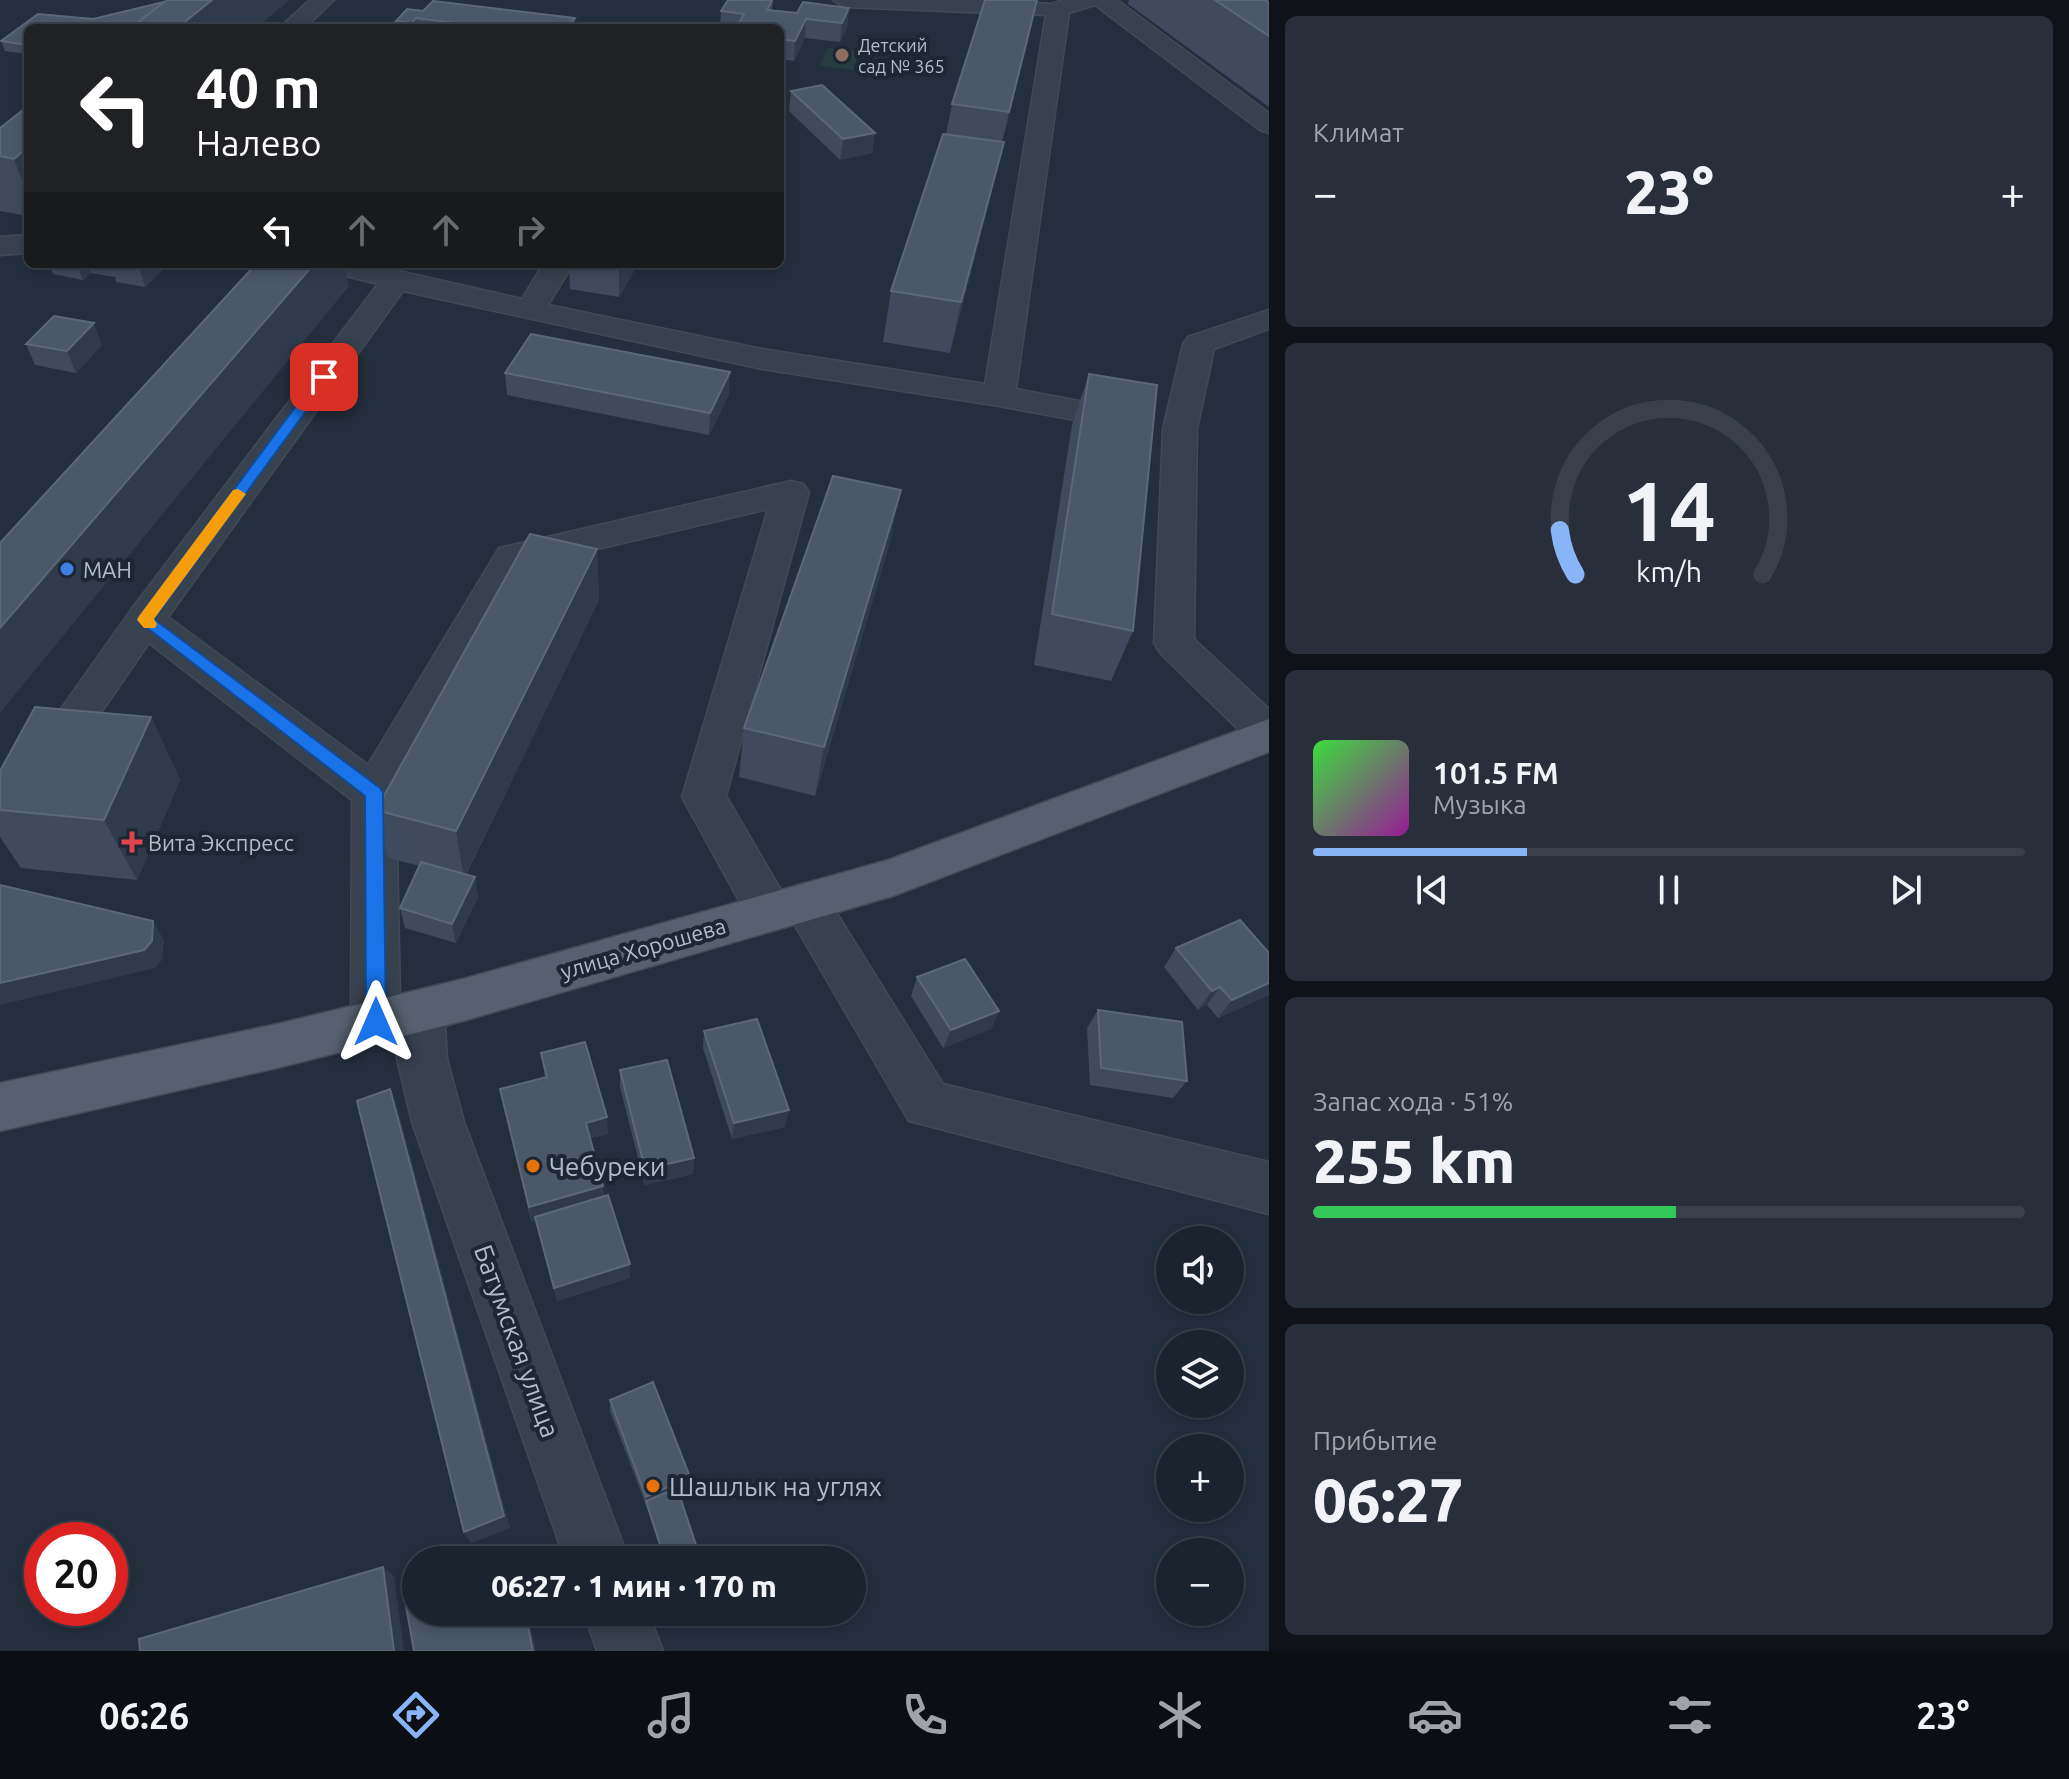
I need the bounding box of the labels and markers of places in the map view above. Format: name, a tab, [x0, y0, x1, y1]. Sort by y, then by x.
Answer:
place label: Детский сад № 365	[858, 35, 945, 76]
marker: Детский сад № 365	[833, 46, 851, 64]
pin	[290, 343, 358, 411]
place label: МАН	[83, 557, 132, 582]
marker: МАН	[58, 560, 76, 578]
place label: Вита Экспресс	[148, 830, 294, 855]
marker: Вита Экспресс	[123, 833, 141, 851]
place label: Чебуреки	[549, 1152, 665, 1181]
marker: Чебуреки	[524, 1157, 542, 1175]
place label: Шашлык на углях	[669, 1472, 882, 1501]
marker: Шашлык на углях	[644, 1477, 662, 1495]

